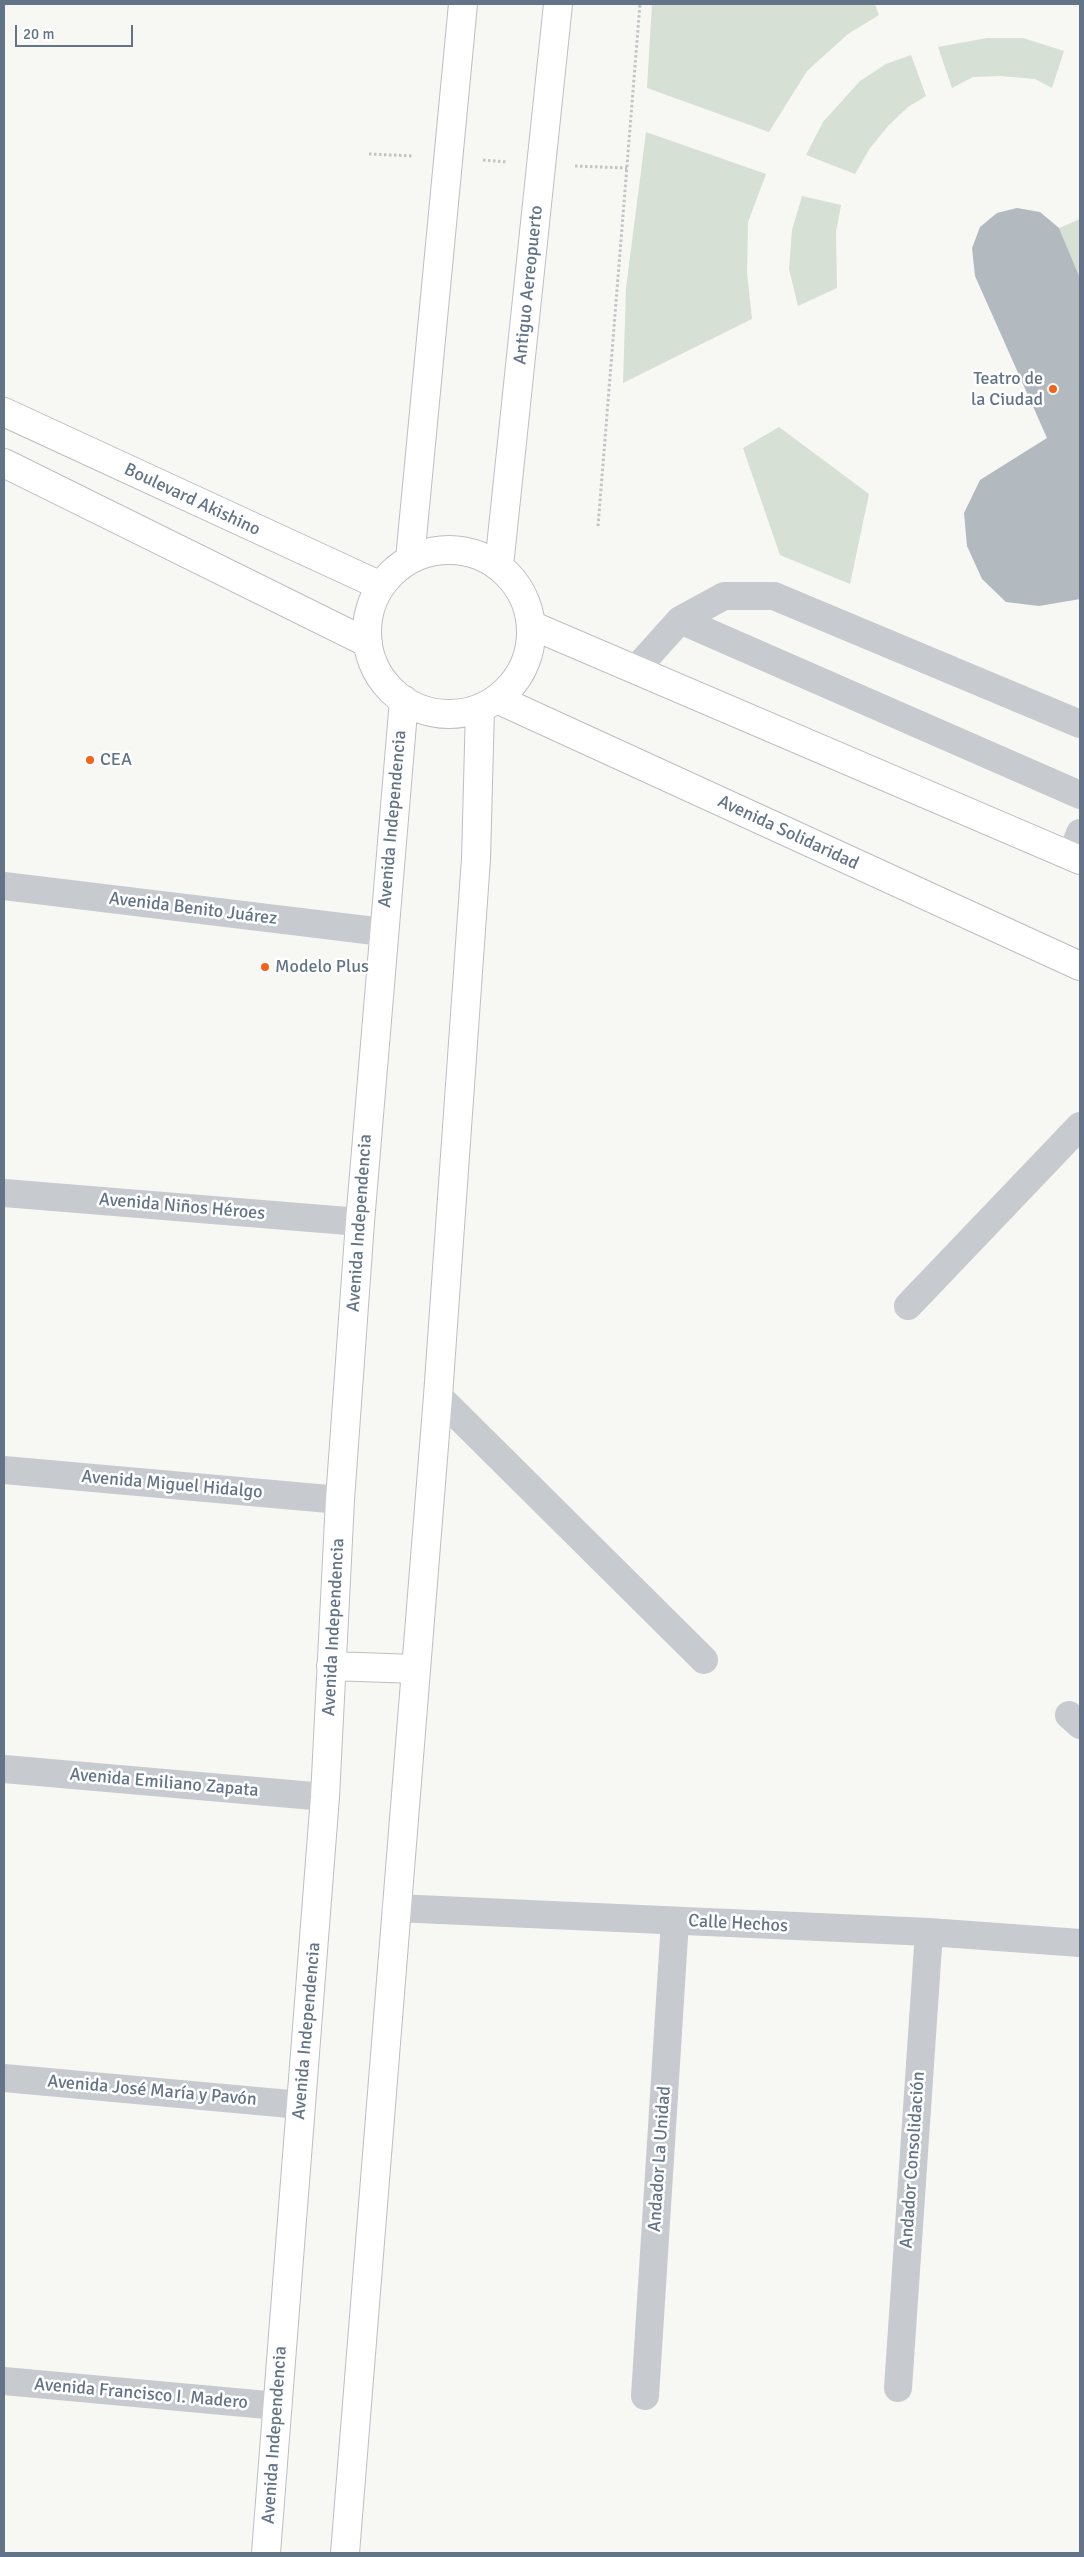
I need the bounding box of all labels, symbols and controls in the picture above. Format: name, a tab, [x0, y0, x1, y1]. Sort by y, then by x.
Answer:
scale bar	[18, 15, 135, 47]
text: 20 m	[23, 25, 54, 43]
street label: Antiguo Aereopuerto	[510, 204, 548, 366]
place label: Teatro de la Ciudad	[971, 368, 1043, 410]
marker: Teatro de la Ciudad	[1047, 383, 1059, 395]
street label: Boulevard Akishino	[120, 459, 264, 541]
street label: Avenida Independencia	[374, 729, 412, 909]
place label: CEA	[100, 749, 132, 771]
marker: CEA	[84, 754, 96, 766]
street label: Avenida Solidaridad	[714, 791, 862, 875]
street label: Avenida Benito Juárez	[108, 888, 278, 930]
place label: Modelo Plus	[275, 956, 369, 978]
marker: Modelo Plus	[259, 961, 271, 973]
street label: Avenida Independencia	[343, 1133, 377, 1313]
street label: Avenida Niños Héroes	[98, 1189, 266, 1225]
street label: Avenida Miguel Hidalgo	[81, 1466, 263, 1504]
street label: Avenida Independencia	[319, 1538, 349, 1716]
street label: Avenida Emiliano Zapata	[69, 1764, 259, 1802]
street label: Calle Hechos	[688, 1911, 788, 1937]
street label: Avenida Independencia	[288, 1941, 326, 2121]
street label: Avenida José María y Pavón	[46, 2071, 258, 2111]
street label: Andador Consolidación	[896, 2071, 930, 2249]
street label: Andador La Unidad	[644, 2085, 676, 2233]
street label: Avenida Independencia	[258, 2345, 292, 2525]
street label: Avenida Francisco I. Madero	[33, 2374, 249, 2414]

